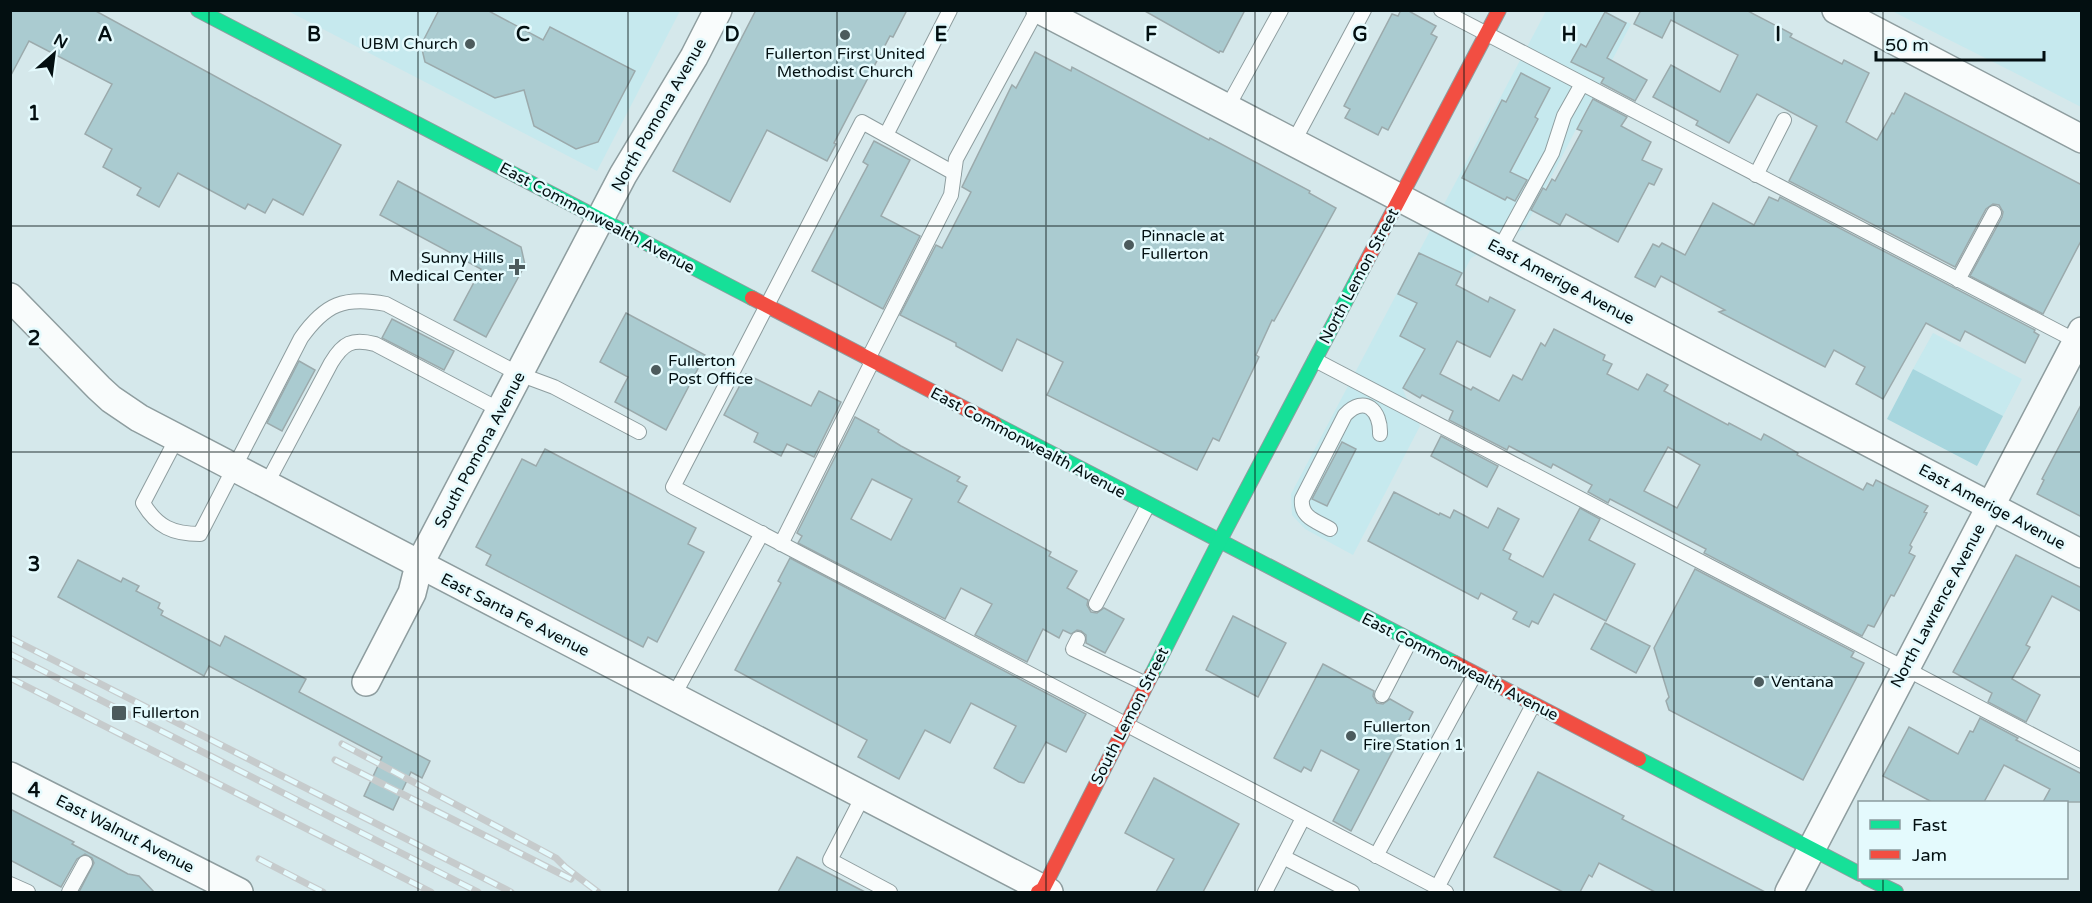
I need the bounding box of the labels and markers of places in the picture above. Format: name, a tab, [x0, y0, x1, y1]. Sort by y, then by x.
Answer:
marker: Fullerton First United Methodist Church	[838, 28, 852, 42]
place label: UBM Church	[360, 34, 458, 54]
marker: UBM Church	[463, 37, 477, 51]
place label: Fullerton First United Methodist Church	[765, 44, 925, 82]
place label: Pinnacle at Fullerton	[1141, 226, 1225, 264]
marker: Pinnacle at Fullerton	[1122, 238, 1136, 252]
place label: Sunny Hills Medical Center	[389, 248, 505, 286]
marker: Sunny Hills Medical Center	[508, 258, 526, 276]
place label: Fullerton Post Office	[668, 351, 753, 389]
marker: Fullerton Post Office	[649, 363, 663, 377]
place label: Ventana	[1771, 672, 1834, 692]
marker: Ventana	[1752, 675, 1766, 689]
place label: Fullerton	[132, 703, 200, 723]
marker: Fullerton	[110, 704, 128, 722]
place label: Fullerton Fire Station 1	[1363, 717, 1464, 755]
marker: Fullerton Fire Station 1	[1344, 729, 1358, 743]

